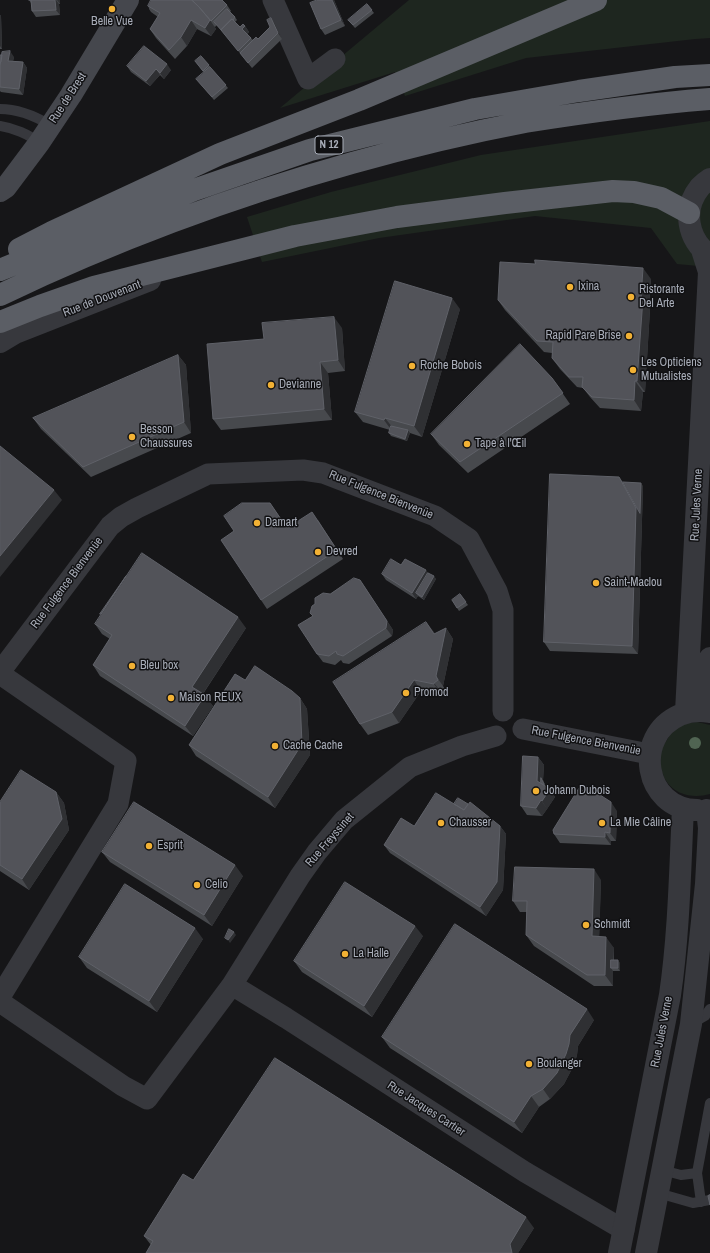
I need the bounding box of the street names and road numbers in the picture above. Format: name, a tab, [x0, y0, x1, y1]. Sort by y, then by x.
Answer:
street label: Rue de Brest	[46, 70, 90, 126]
road number: N 12	[315, 136, 343, 154]
street label: Rue de Douvenant	[61, 278, 143, 320]
street label: Rue Fulgence Bienvenüe	[327, 468, 435, 522]
street label: Rue Jules Verne	[688, 469, 706, 541]
street label: Rue Fulgence Bienvenüe	[28, 534, 106, 632]
street label: Rue Fulgence Bienvenüe	[530, 723, 642, 759]
street label: Rue Freyssinet	[303, 810, 357, 870]
street label: Rue Jules Verne	[648, 995, 676, 1069]
street label: Rue Jacques Cartier	[384, 1078, 468, 1140]

